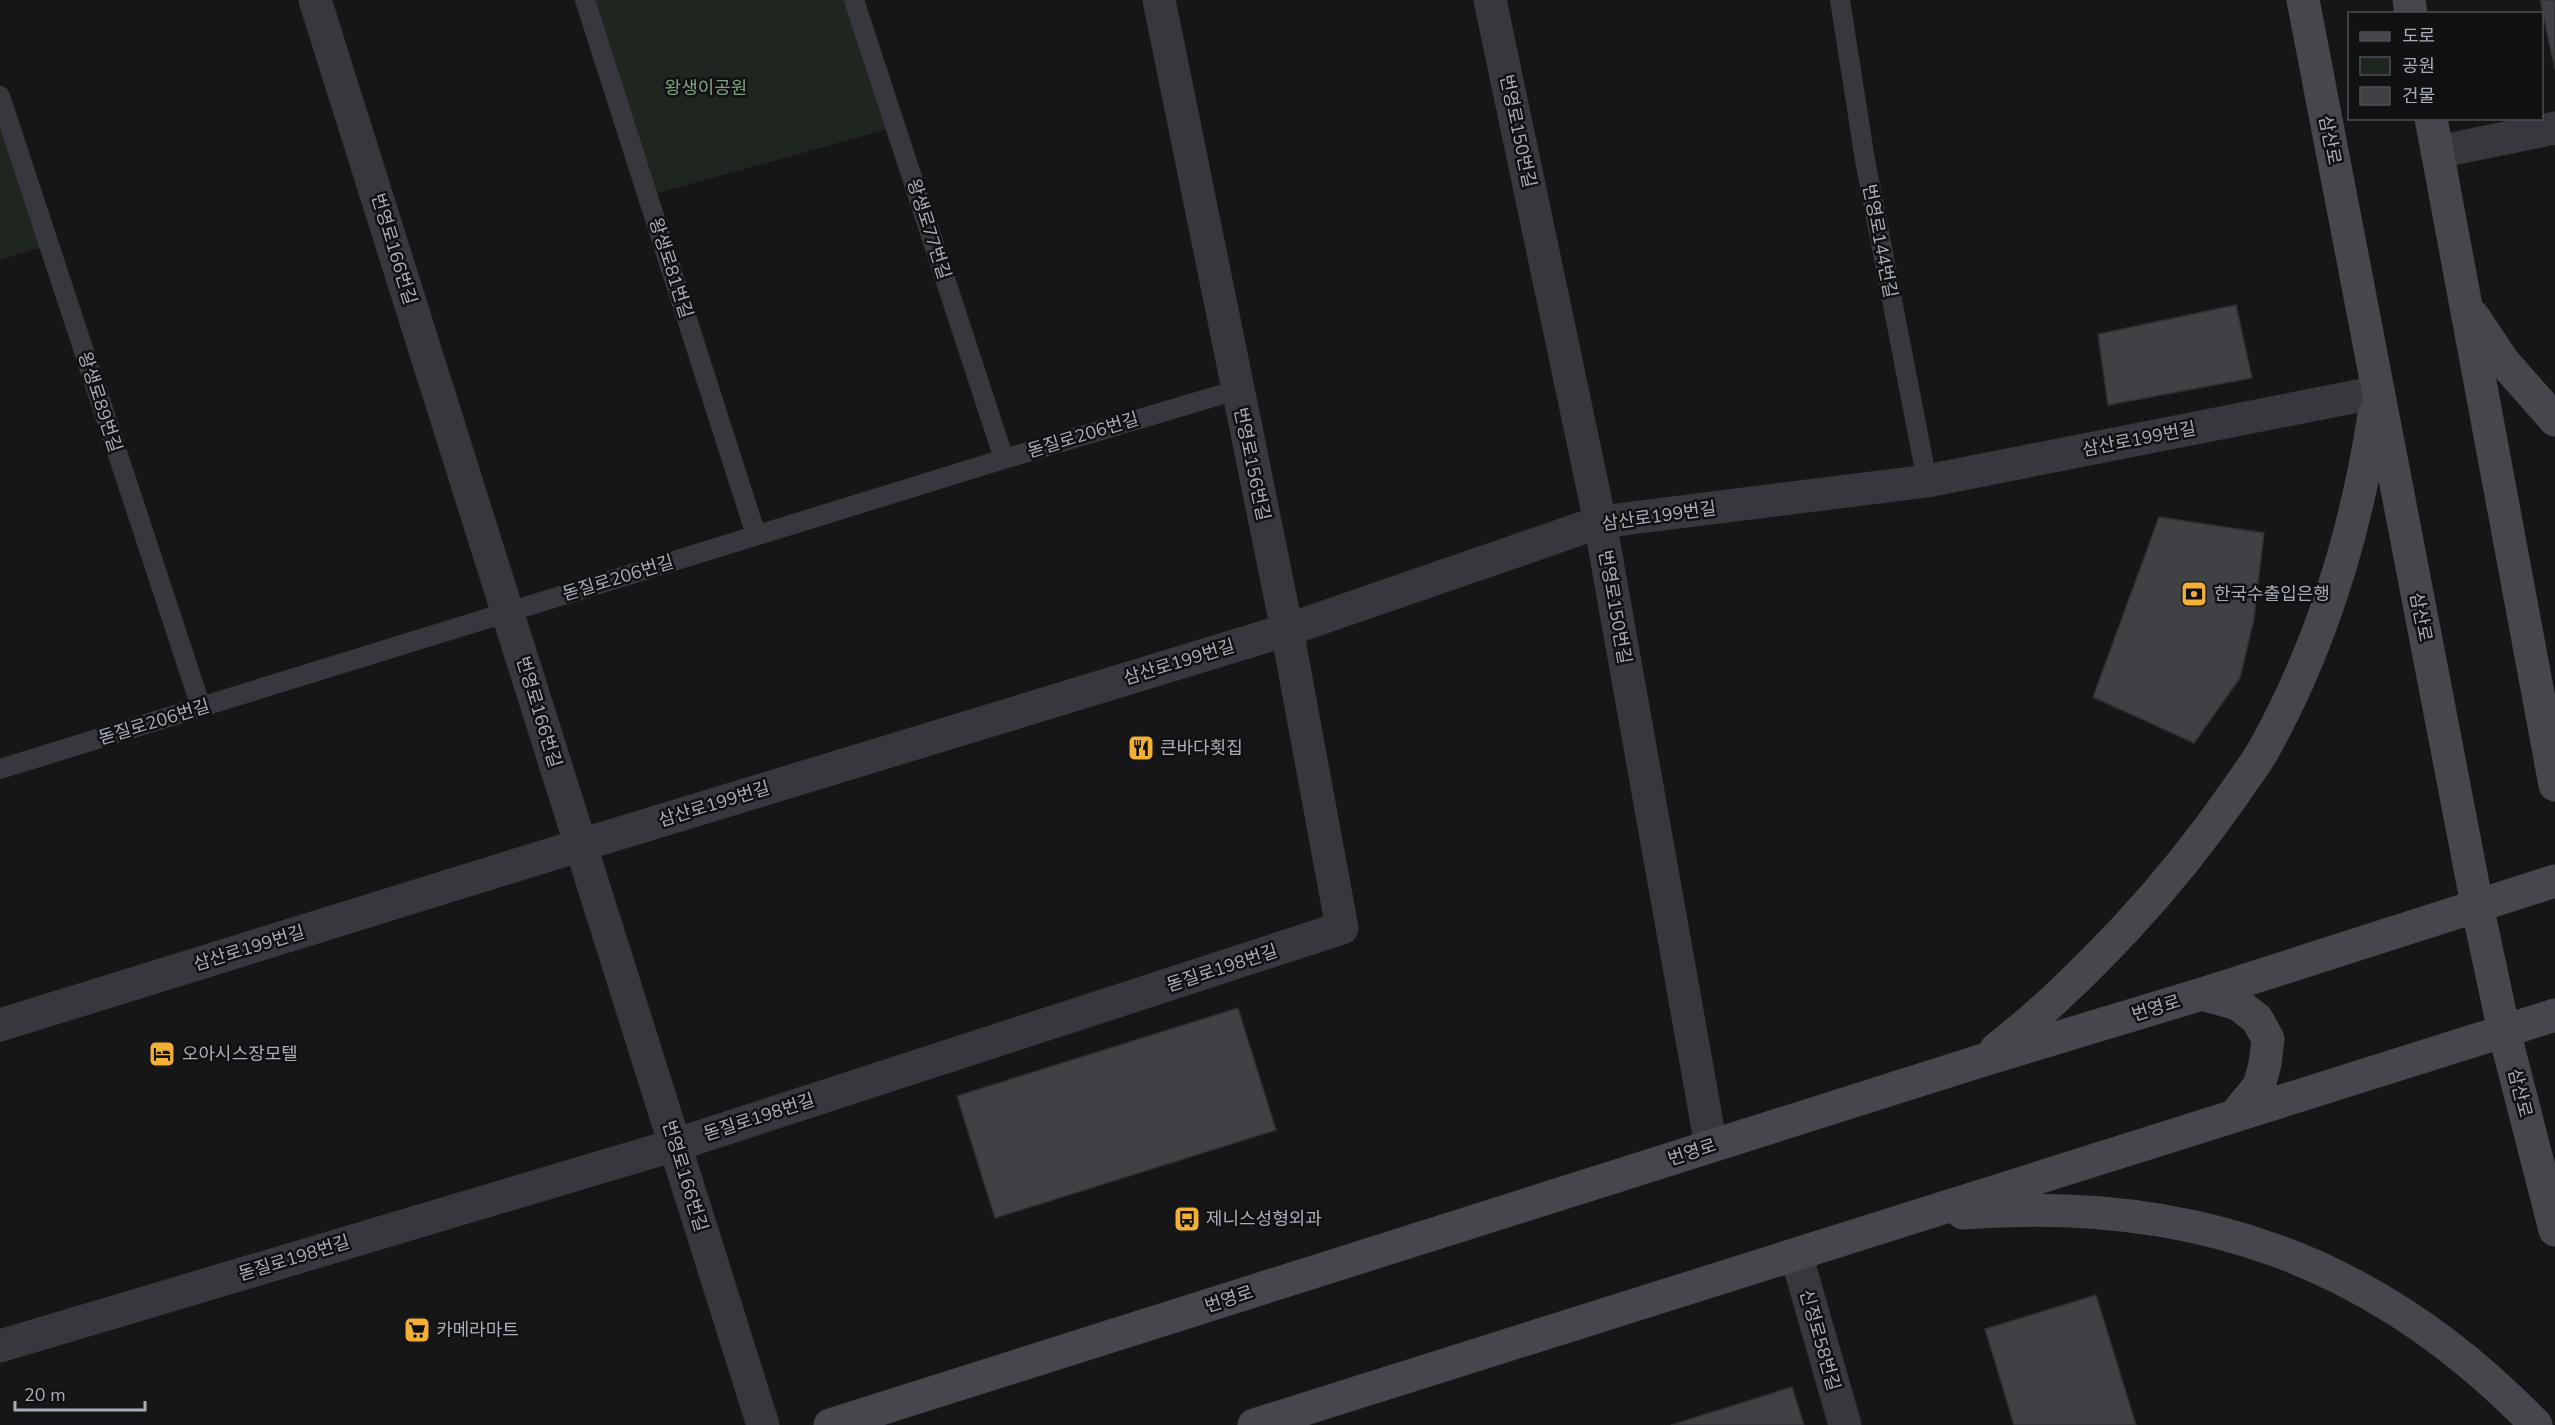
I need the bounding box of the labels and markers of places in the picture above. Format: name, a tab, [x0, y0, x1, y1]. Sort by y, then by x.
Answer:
bank icon: 한국수출입은행	[2179, 579, 2209, 609]
place label: 한국수출입은행	[2214, 582, 2330, 606]
restaurant icon: 큰바다횟집	[1126, 733, 1156, 763]
place label: 큰바다횟집	[1160, 736, 1243, 760]
hotel icon: 오아시스장모텔	[147, 1039, 177, 1069]
place label: 오아시스장모텔	[182, 1042, 298, 1066]
bus stop icon: 제니스성형외과	[1172, 1204, 1202, 1234]
place label: 제니스성형외과	[1206, 1207, 1322, 1231]
supermarket icon: 카메라마트	[402, 1315, 432, 1345]
place label: 카메라마트	[436, 1318, 519, 1342]

